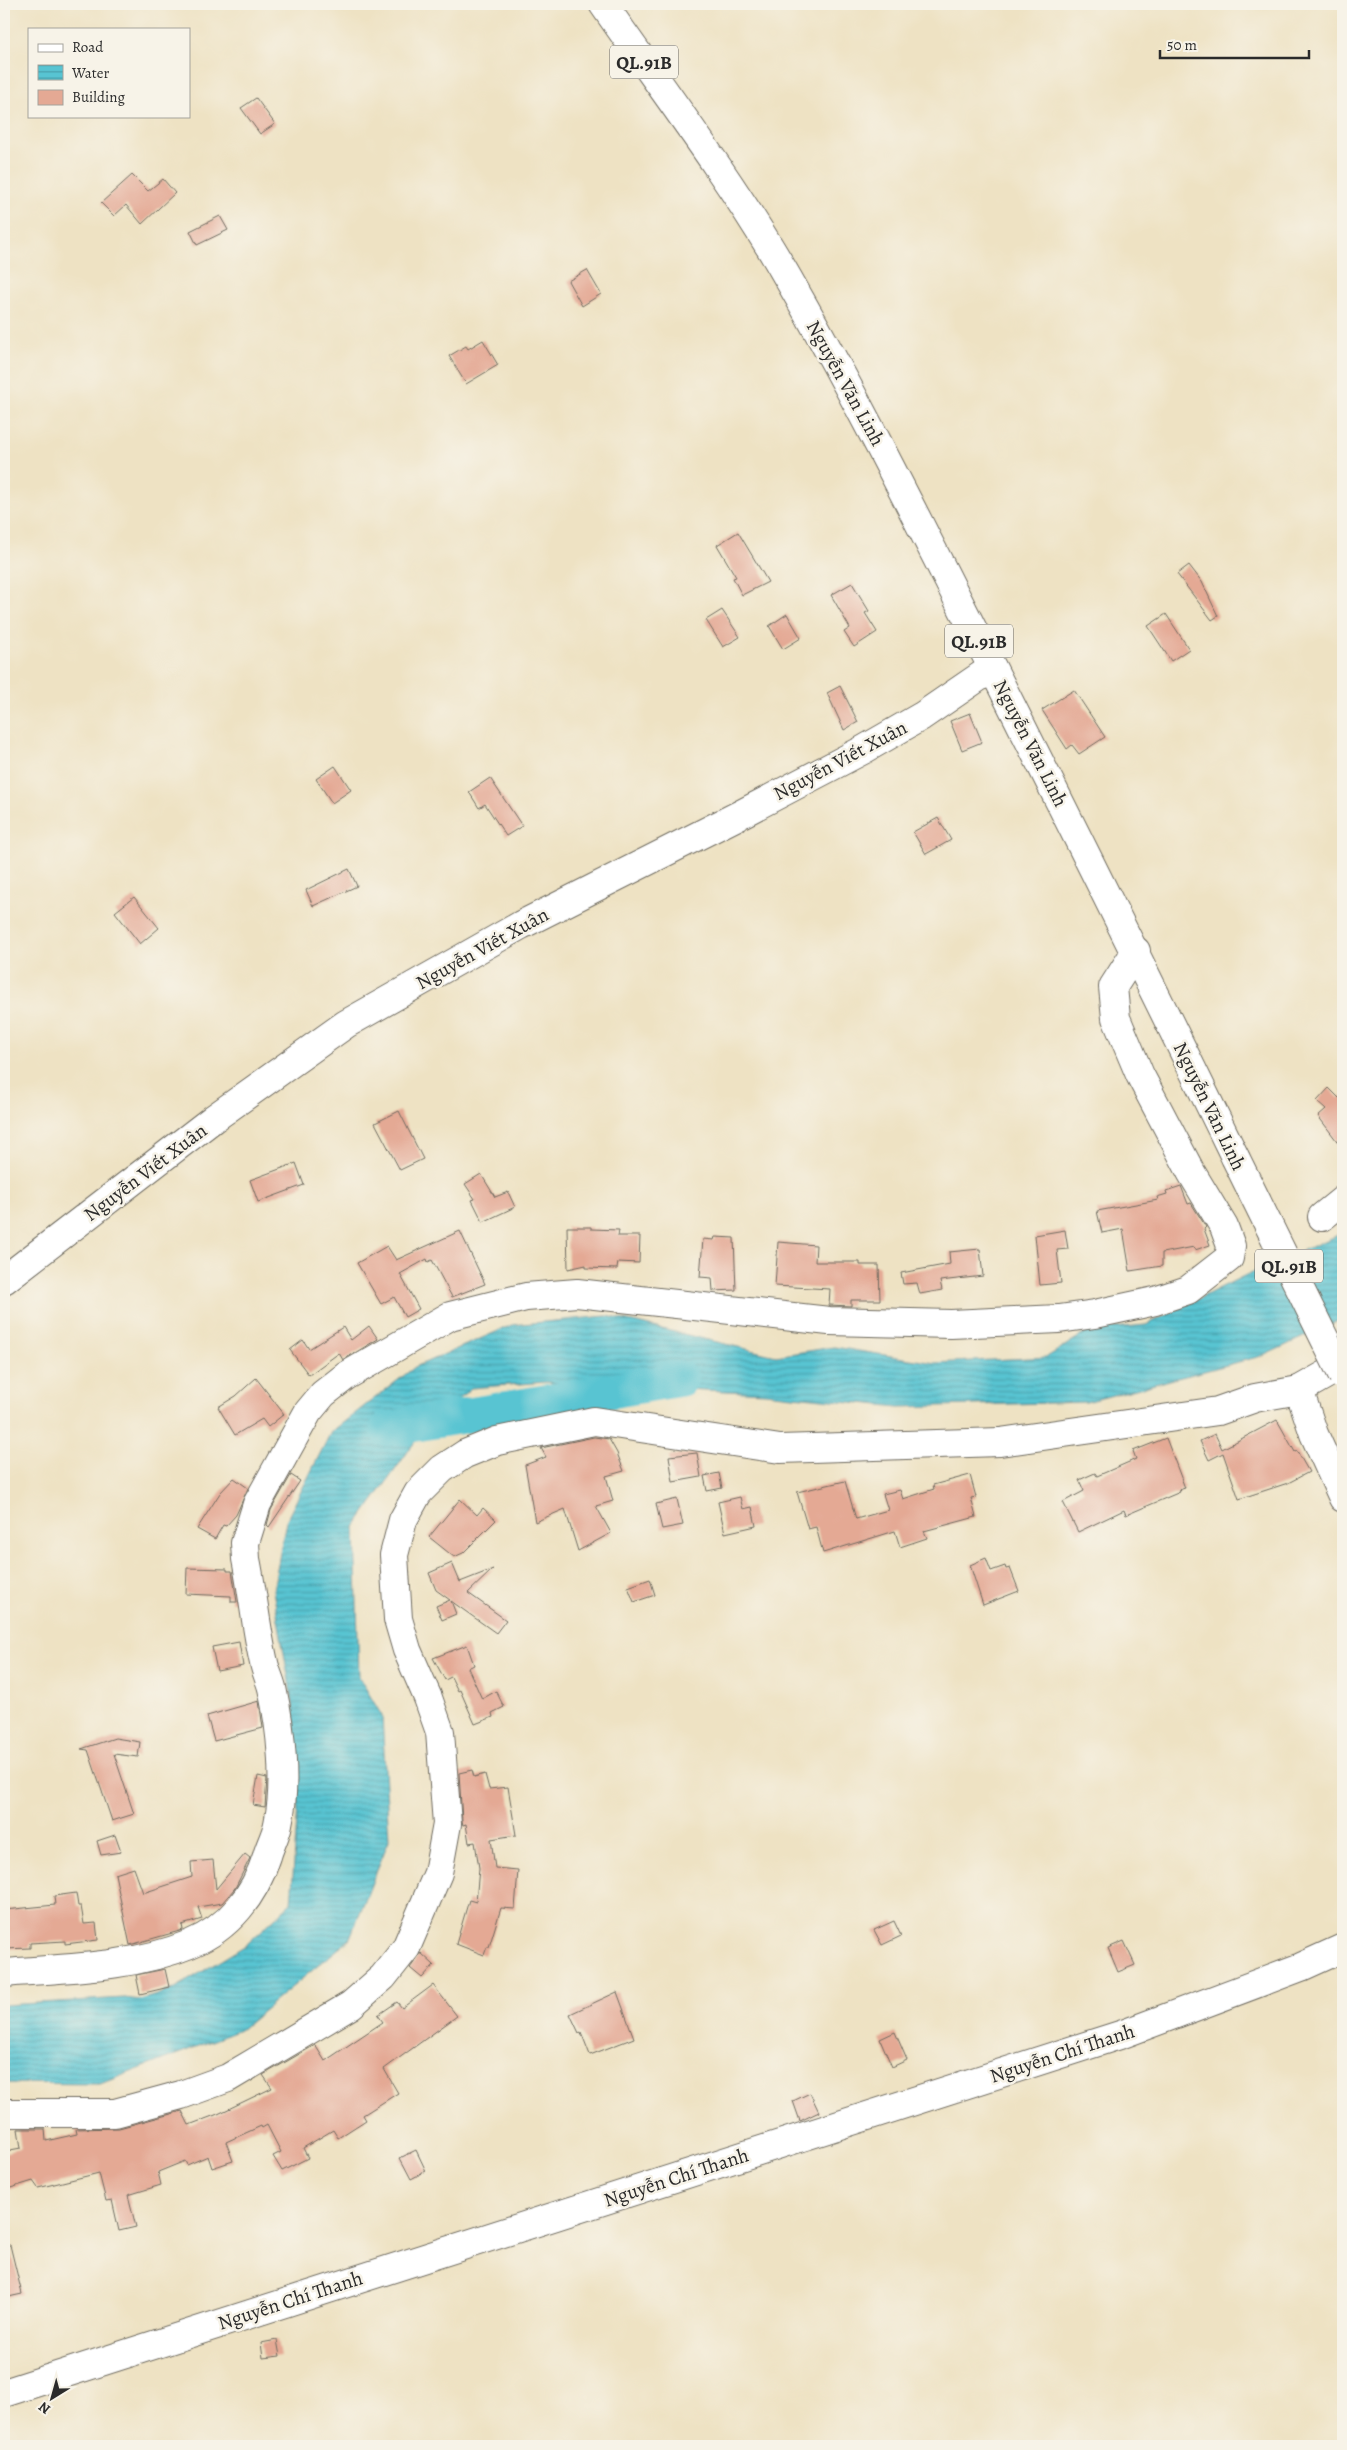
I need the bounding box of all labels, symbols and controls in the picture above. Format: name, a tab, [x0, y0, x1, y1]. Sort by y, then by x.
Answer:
legend	[28, 28, 190, 118]
scale bar	[1160, 28, 1308, 60]
text: 50 m	[1167, 35, 1197, 55]
text: Road	[72, 37, 104, 57]
road number: QL.91B	[610, 46, 678, 78]
text: Water	[71, 63, 109, 83]
text: Building	[72, 87, 125, 107]
street label: Nguyễn Văn Linh	[800, 316, 891, 451]
road number: QL.91B	[945, 624, 1013, 658]
street label: Nguyễn Văn Linh	[987, 675, 1074, 812]
street label: Nguyễn Viết Xuân	[769, 714, 912, 807]
street label: Nguyễn Viết Xuân	[411, 901, 553, 996]
street label: Nguyễn Văn Linh	[1167, 1038, 1252, 1175]
street label: Nguyễn Viết Xuân	[78, 1117, 212, 1228]
road number: QL.91B	[1255, 1250, 1323, 1282]
street label: Nguyễn Chí Thanh	[986, 2017, 1138, 2090]
street label: Nguyễn Chí Thanh	[600, 2141, 752, 2214]
street label: Nguyễn Chí Thanh	[214, 2264, 366, 2337]
north arrow	[28, 2372, 78, 2422]
text: N	[35, 2397, 54, 2419]

